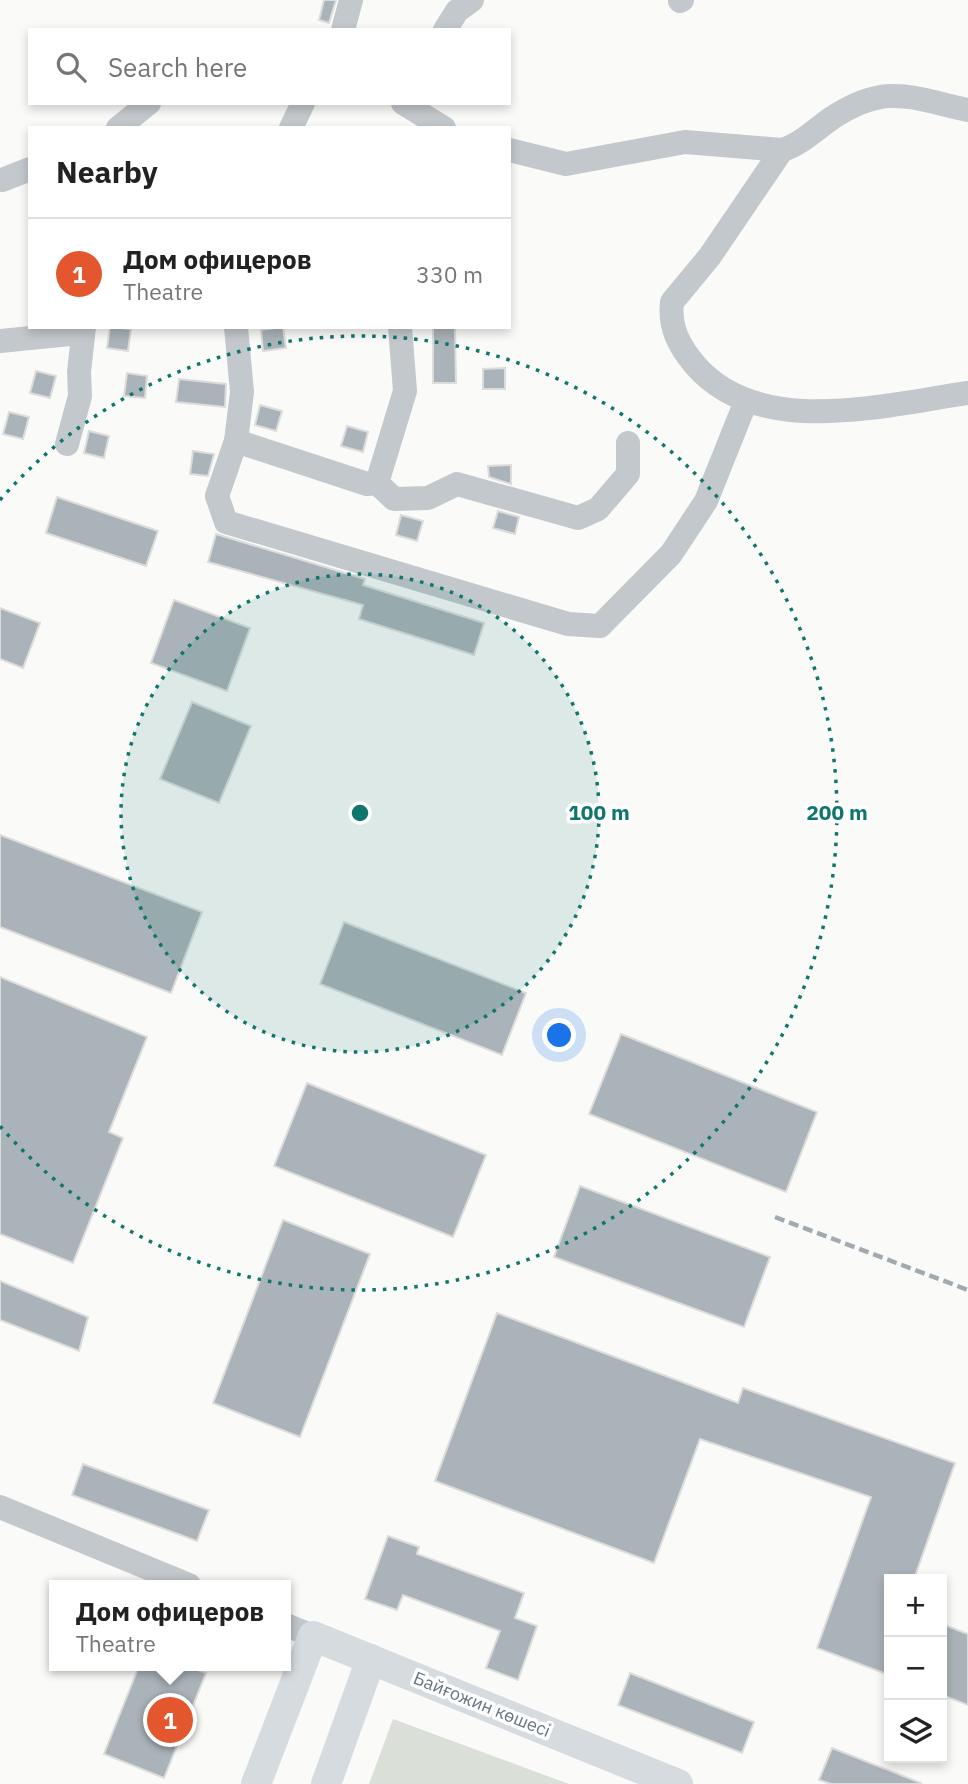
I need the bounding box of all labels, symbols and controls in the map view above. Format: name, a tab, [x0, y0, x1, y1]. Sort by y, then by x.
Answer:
search box	[28, 28, 511, 105]
icon: search	[52, 48, 90, 86]
text: Search here	[108, 50, 247, 84]
text: Nearby	[56, 152, 158, 191]
text: Дом офицеров	[123, 242, 312, 276]
text: 1	[72, 259, 86, 289]
text: 330 m	[416, 259, 483, 289]
text: Theatre	[123, 276, 203, 306]
text: 100 m	[568, 798, 630, 826]
text: 200 m	[806, 798, 868, 826]
centre of rings	[348, 801, 372, 825]
your location	[542, 1018, 576, 1052]
map controls	[884, 1574, 947, 1763]
button: +	[884, 1574, 947, 1637]
popup	[49, 1580, 291, 1671]
text: Дом офицеров	[76, 1594, 264, 1628]
text: Theatre	[76, 1628, 156, 1658]
button: −	[884, 1637, 947, 1700]
street label: Байғожин көшесі	[410, 1666, 554, 1742]
pin: 1	[147, 1694, 193, 1746]
button: layers	[884, 1700, 947, 1763]

